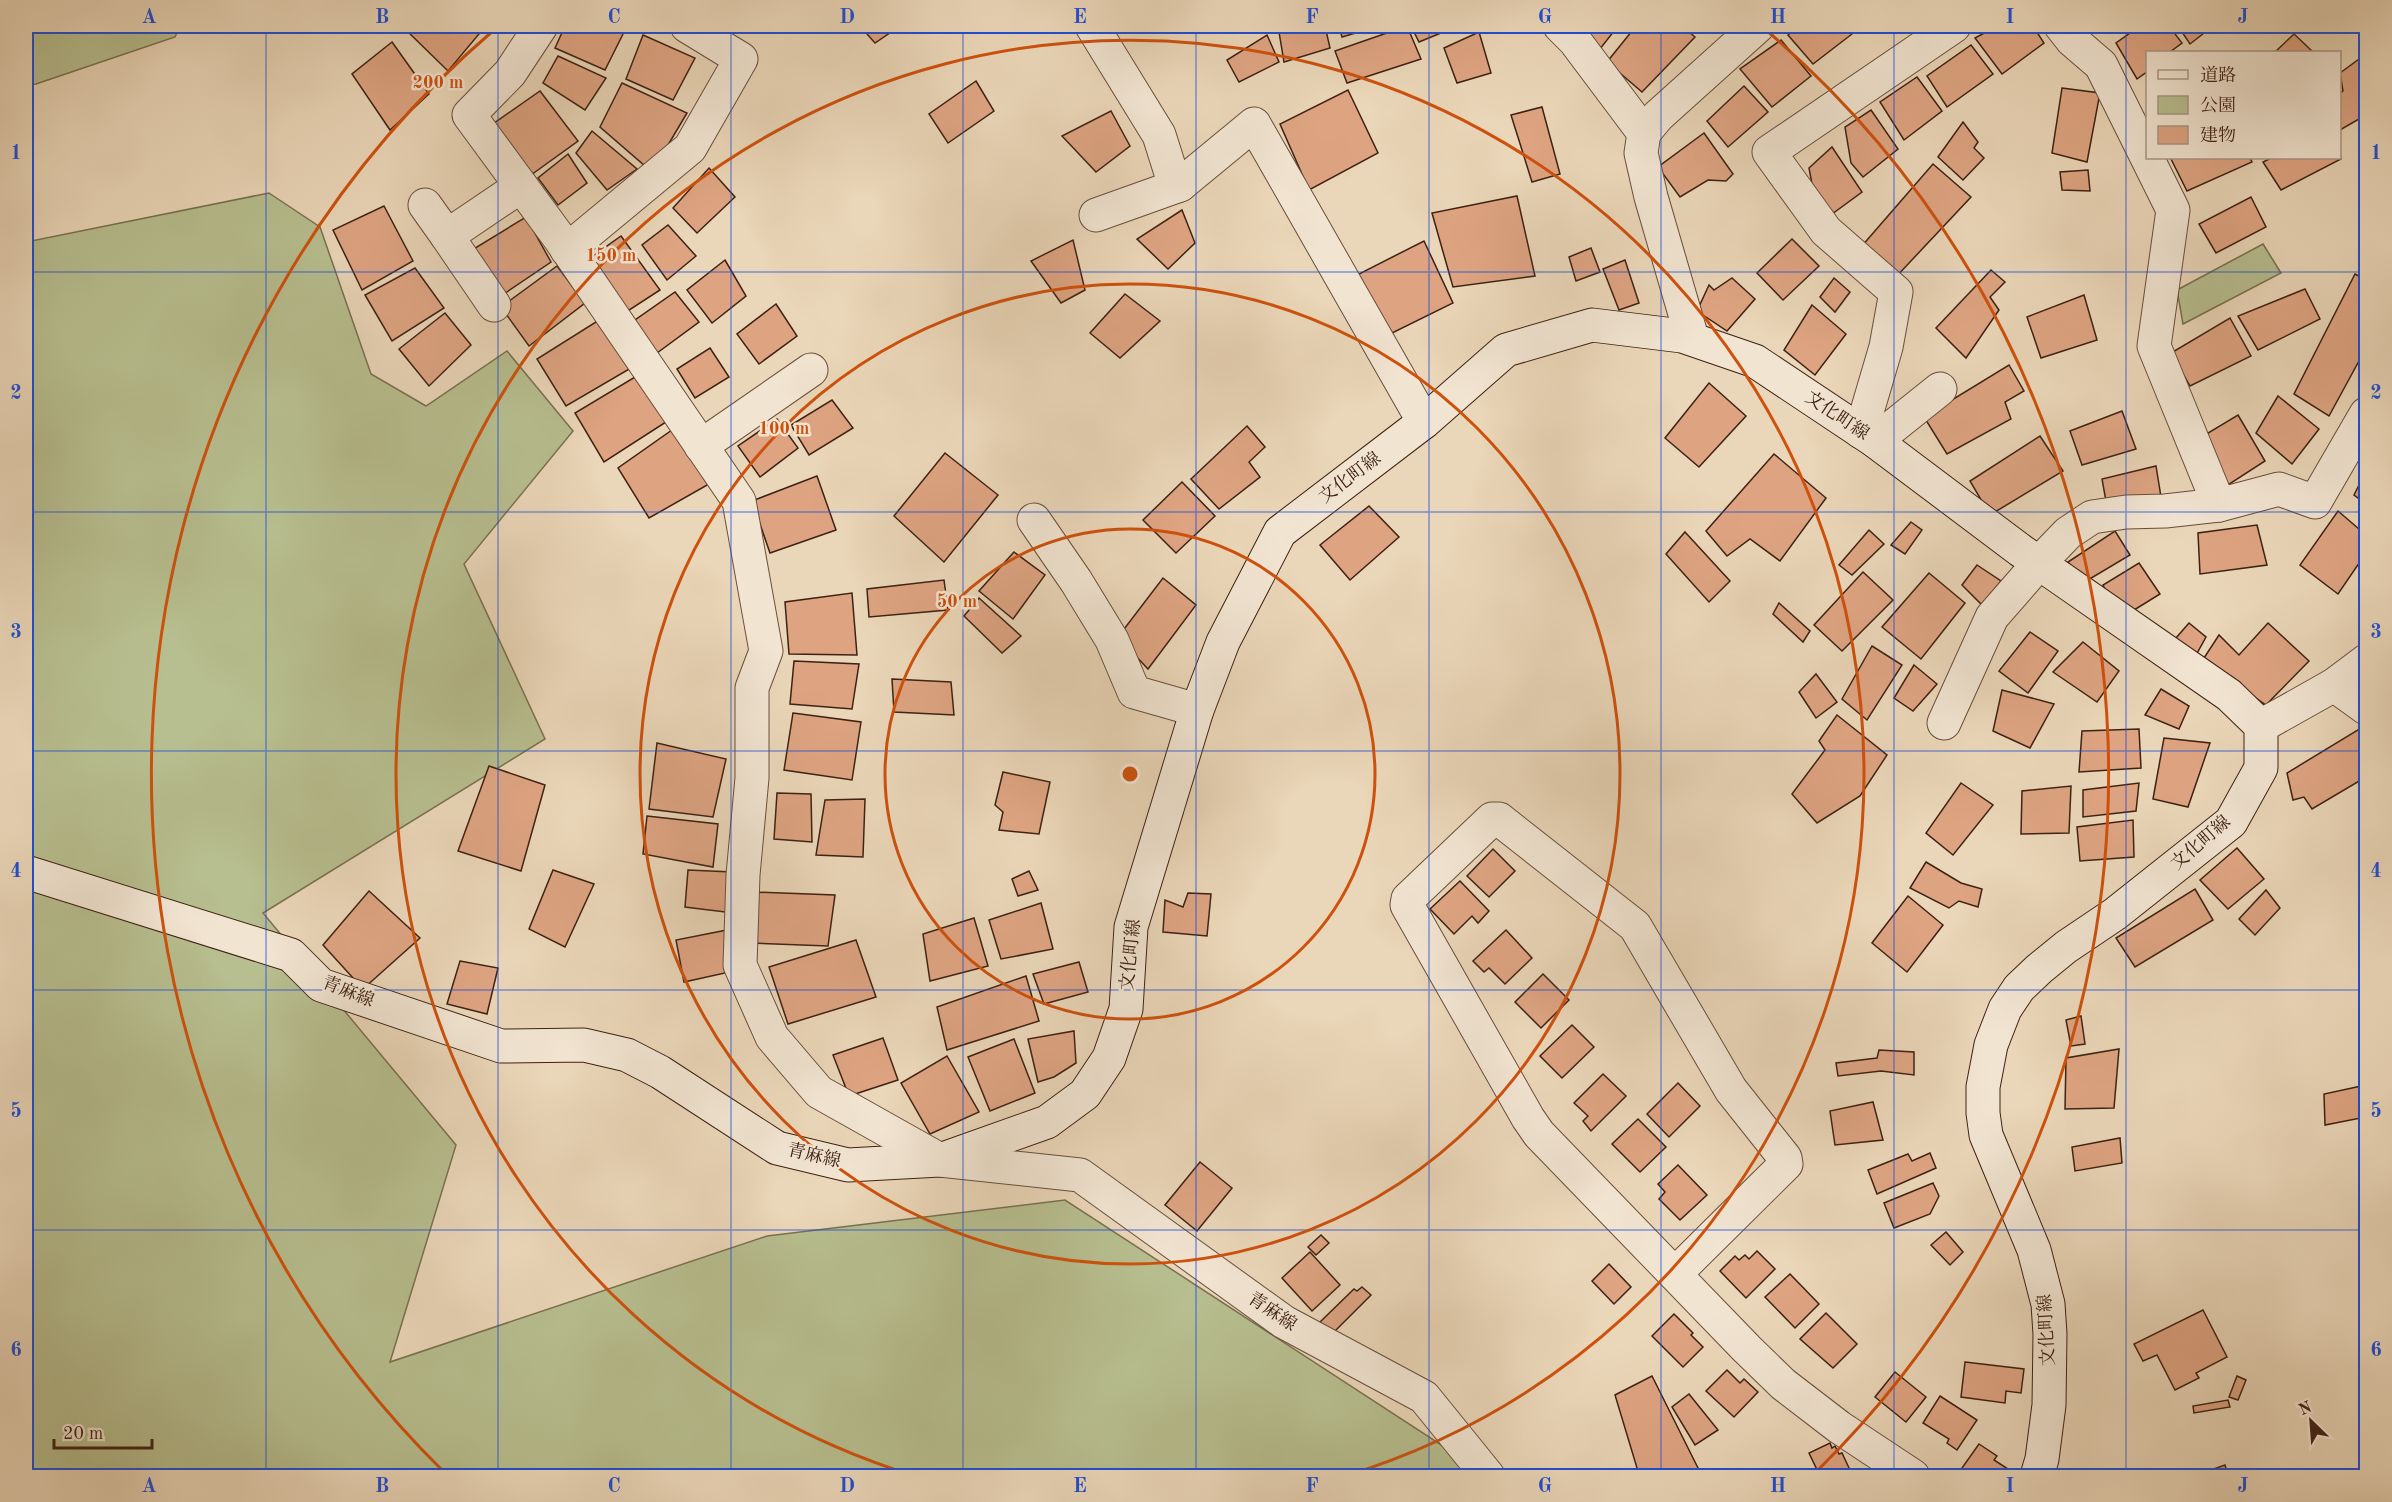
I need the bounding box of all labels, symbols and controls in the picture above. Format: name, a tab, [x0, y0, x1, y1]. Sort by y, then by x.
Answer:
text: A	[141, 8, 157, 28]
text: B	[375, 8, 389, 28]
text: C	[607, 8, 621, 28]
text: D	[839, 8, 855, 28]
text: E	[1073, 8, 1087, 28]
text: F	[1305, 8, 1319, 28]
text: G	[1538, 8, 1552, 28]
text: H	[1770, 8, 1786, 28]
text: I	[2006, 8, 2014, 28]
text: J	[2238, 8, 2249, 28]
legend	[2146, 51, 2341, 159]
text: 道路	[2200, 65, 2236, 85]
text: 200 m	[413, 74, 463, 92]
text: 公園	[2200, 96, 2236, 115]
text: 建物	[2200, 125, 2236, 145]
text: 1	[10, 144, 22, 164]
text: 1	[2370, 144, 2382, 164]
text: 150 m	[586, 247, 636, 265]
text: 2	[10, 384, 22, 404]
text: 2	[2370, 384, 2382, 404]
street label: 文化町線	[1802, 387, 1873, 444]
text: 100 m	[759, 420, 809, 438]
street label: 文化町線	[1315, 448, 1384, 507]
text: 50 m	[937, 593, 977, 611]
text: 3	[10, 623, 22, 643]
text: 3	[2370, 623, 2382, 643]
centre of rings	[1120, 764, 1140, 784]
street label: 文化町線	[2167, 811, 2234, 873]
text: 4	[10, 862, 22, 882]
text: 4	[2370, 862, 2382, 882]
street label: 文化町線	[1116, 918, 1144, 992]
street label: 青麻線	[320, 972, 377, 1010]
text: 5	[10, 1101, 22, 1122]
text: 5	[2370, 1101, 2382, 1122]
street label: 青麻線	[786, 1139, 843, 1171]
street label: 青麻線	[1245, 1288, 1301, 1335]
street label: 文化町線	[2034, 1294, 2058, 1367]
text: 6	[10, 1341, 22, 1361]
text: 6	[2370, 1341, 2382, 1361]
north arrow	[2281, 1391, 2341, 1451]
text: N	[2297, 1399, 2315, 1419]
scale bar	[54, 1412, 152, 1450]
text: 20 m	[63, 1425, 103, 1443]
text: A	[141, 1477, 157, 1497]
text: B	[375, 1477, 389, 1497]
text: C	[607, 1477, 621, 1497]
text: D	[839, 1477, 855, 1497]
text: E	[1073, 1477, 1087, 1497]
text: F	[1305, 1477, 1319, 1497]
text: G	[1538, 1477, 1552, 1497]
text: H	[1770, 1477, 1786, 1497]
text: I	[2006, 1477, 2014, 1497]
text: J	[2238, 1477, 2249, 1497]

